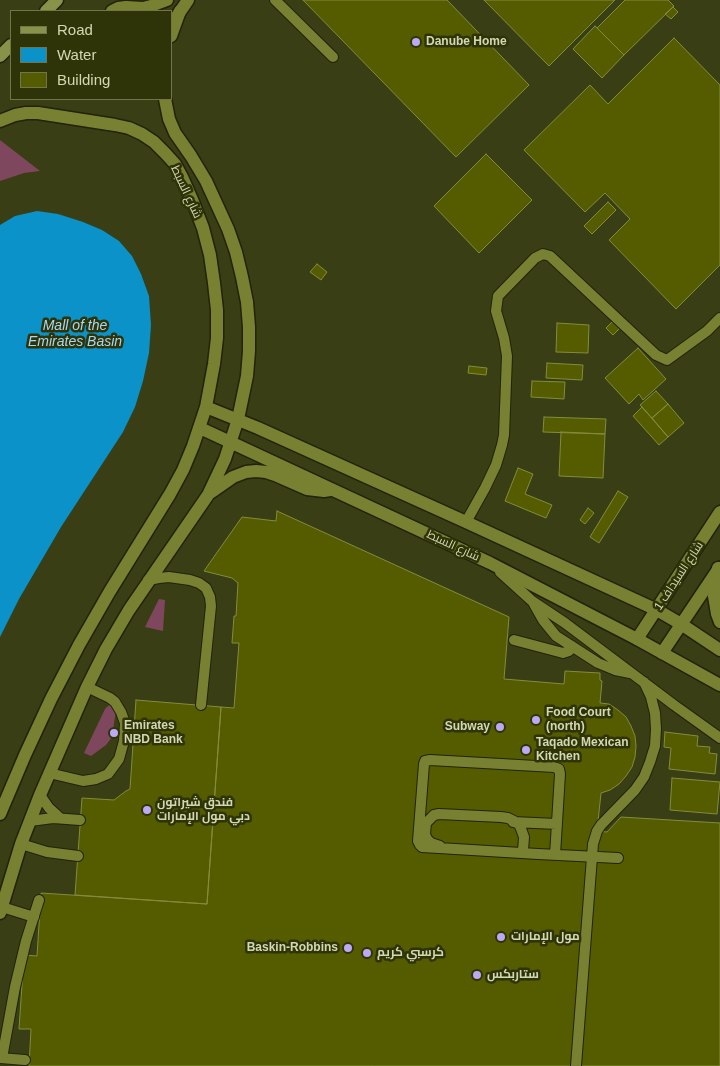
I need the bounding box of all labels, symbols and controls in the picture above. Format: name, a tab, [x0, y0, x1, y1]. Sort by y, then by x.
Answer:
legend	[10, 10, 172, 100]
text: Road	[57, 21, 93, 38]
place label: Danube Home	[426, 35, 507, 49]
marker: Danube Home	[410, 36, 422, 48]
text: Water	[57, 46, 96, 63]
text: Building	[57, 71, 110, 88]
street label: شارع السبط	[168, 163, 204, 221]
water label: Mall of the Emirates Basin	[28, 318, 122, 351]
street label: شارع السبط	[424, 528, 482, 564]
street label: شارع السيداف 1	[651, 539, 707, 613]
place label: Food Court (north)	[546, 706, 611, 734]
marker: Food Court (north)	[530, 714, 542, 726]
place label: Emirates NBD Bank	[124, 719, 183, 747]
place label: Subway	[445, 720, 490, 734]
marker: Subway	[494, 721, 506, 733]
marker: Emirates NBD Bank	[108, 727, 120, 739]
place label: Taqado Mexican Kitchen	[536, 736, 628, 764]
marker: Taqado Mexican Kitchen	[520, 744, 532, 756]
place label: فندق شيراتون دبي مول الإمارات	[157, 796, 250, 824]
marker: فندق شيراتون دبي مول الإمارات	[141, 804, 153, 816]
place label: مول الإمارات	[511, 930, 580, 944]
marker: مول الإمارات	[495, 931, 507, 943]
place label: Baskin-Robbins	[247, 941, 338, 955]
marker: Baskin-Robbins	[342, 942, 354, 954]
place label: كرسبي كريم	[377, 946, 444, 960]
marker: كرسبي كريم	[361, 947, 373, 959]
place label: ستاربكس	[487, 968, 539, 982]
marker: ستاربكس	[471, 969, 483, 981]

